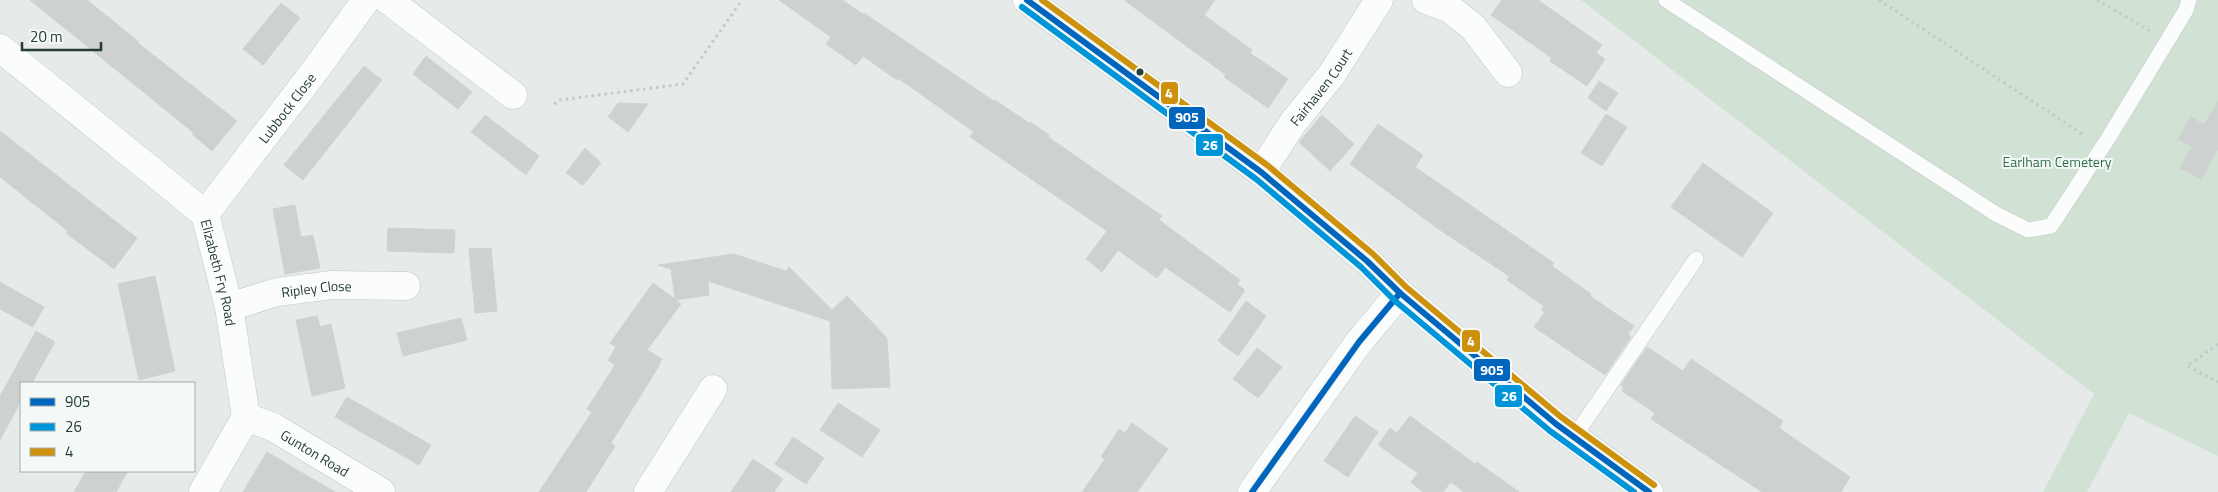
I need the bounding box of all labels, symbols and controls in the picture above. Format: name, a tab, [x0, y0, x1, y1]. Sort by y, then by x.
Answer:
scale bar	[22, 20, 101, 52]
text: 20 m	[30, 25, 63, 48]
street label: Fairhaven Court	[1284, 44, 1357, 130]
unlabelled marker	[1135, 67, 1145, 77]
street label: Lubbock Close	[253, 68, 320, 147]
line badge: 4	[1160, 81, 1179, 105]
text: 4	[1165, 82, 1173, 103]
line badge: 905	[1168, 106, 1206, 130]
text: 905	[1175, 106, 1199, 127]
line badge: 26	[1195, 133, 1224, 157]
text: 26	[1202, 134, 1218, 155]
park label: Earlham Cemetery	[2002, 151, 2112, 172]
street label: Elizabeth Fry Road	[196, 217, 242, 327]
street label: Ripley Close	[280, 274, 352, 302]
line badge: 4	[1461, 329, 1481, 353]
text: 4	[1467, 330, 1475, 351]
line badge: 905	[1473, 358, 1511, 382]
text: 905	[1480, 359, 1504, 380]
legend	[20, 382, 195, 472]
line badge: 26	[1494, 384, 1523, 408]
text: 26	[1501, 385, 1517, 406]
text: 905	[65, 390, 90, 413]
text: 26	[65, 415, 82, 438]
street label: Gunton Road	[277, 424, 353, 481]
text: 4	[65, 440, 73, 463]

